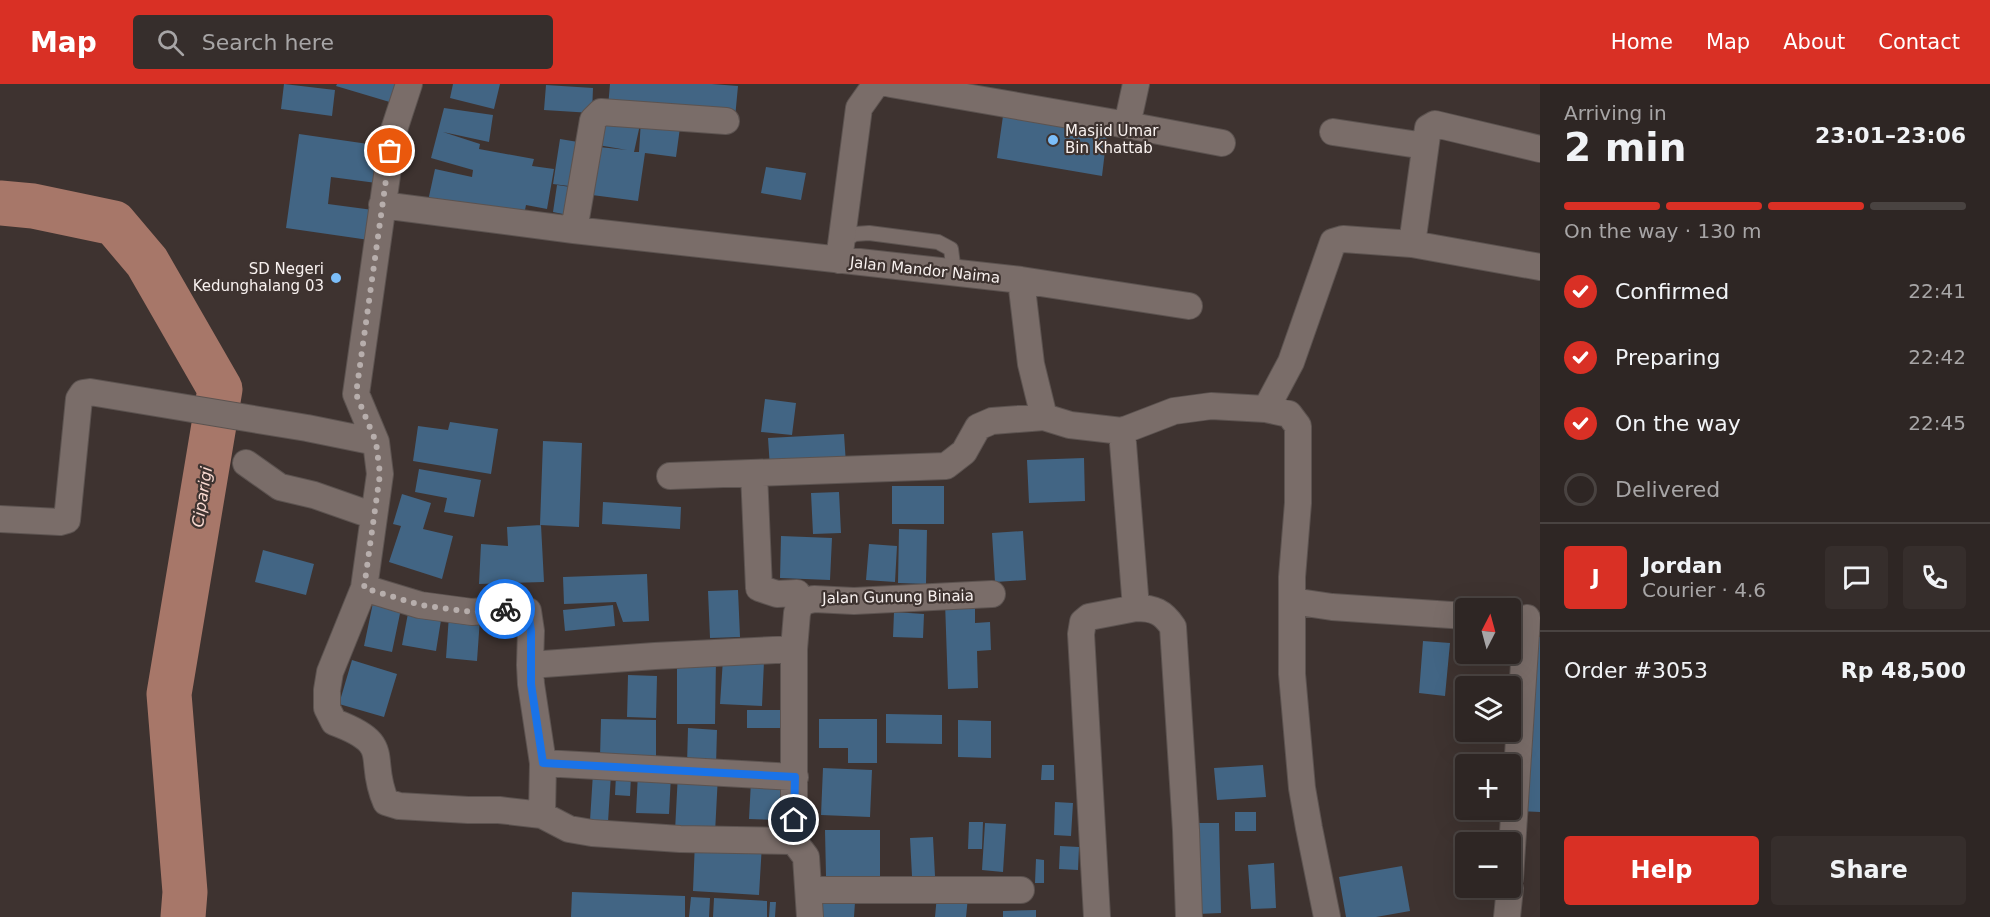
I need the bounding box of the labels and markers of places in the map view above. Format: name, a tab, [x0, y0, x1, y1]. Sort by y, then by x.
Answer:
place label: Masjid Umar Bin Khattab	[1065, 122, 1159, 157]
pin	[364, 125, 415, 176]
marker: Masjid Umar Bin Khattab	[1046, 133, 1060, 147]
place label: SD Negeri Kedunghalang 03	[193, 260, 324, 295]
marker: SD Negeri Kedunghalang 03	[329, 271, 343, 285]
pin	[768, 794, 819, 845]

